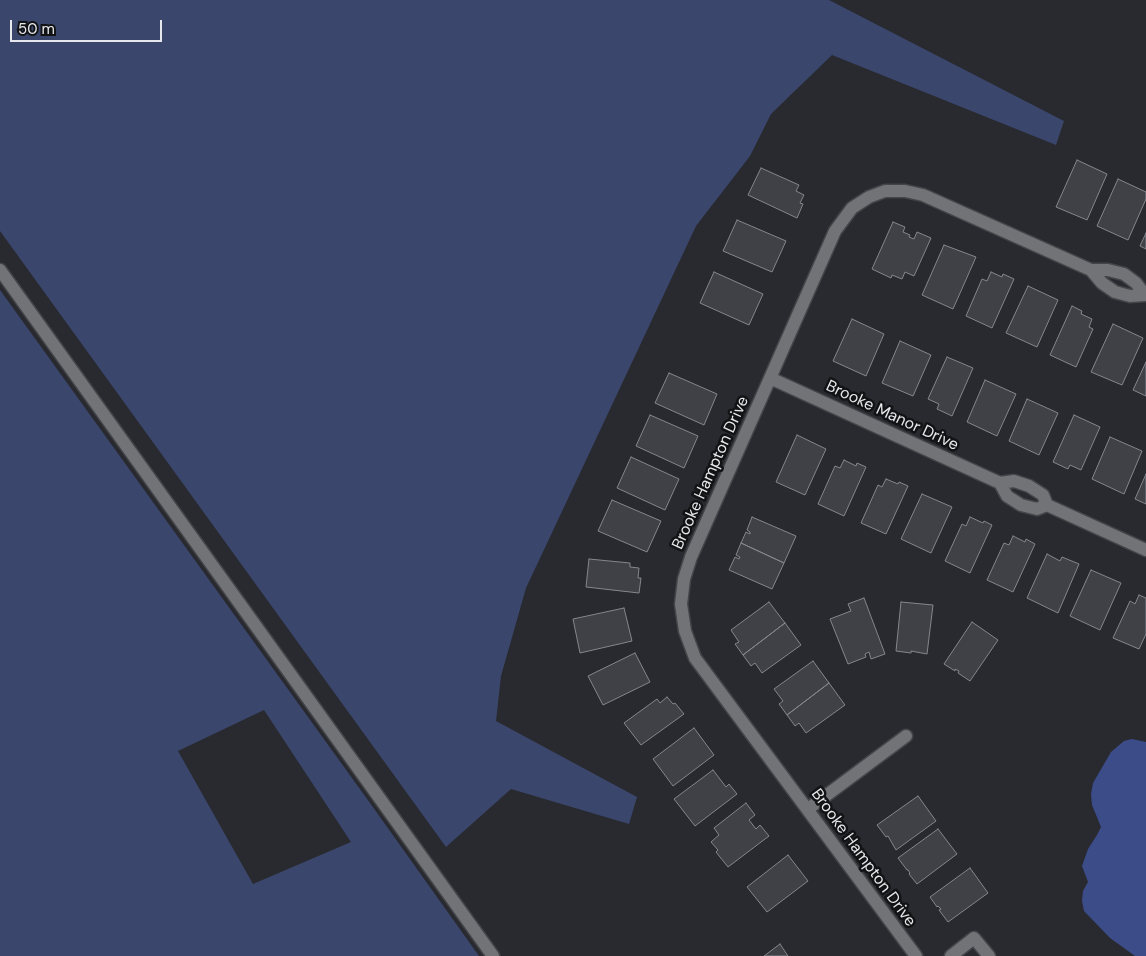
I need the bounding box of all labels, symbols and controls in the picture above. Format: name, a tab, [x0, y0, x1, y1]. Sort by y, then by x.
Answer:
scale bar	[12, 10, 165, 42]
text: 50 m	[18, 19, 55, 39]
street label: Brooke Manor Drive	[823, 377, 961, 455]
street label: Brooke Hampton Drive	[669, 394, 753, 552]
street label: Brooke Hampton Drive	[807, 785, 919, 931]

